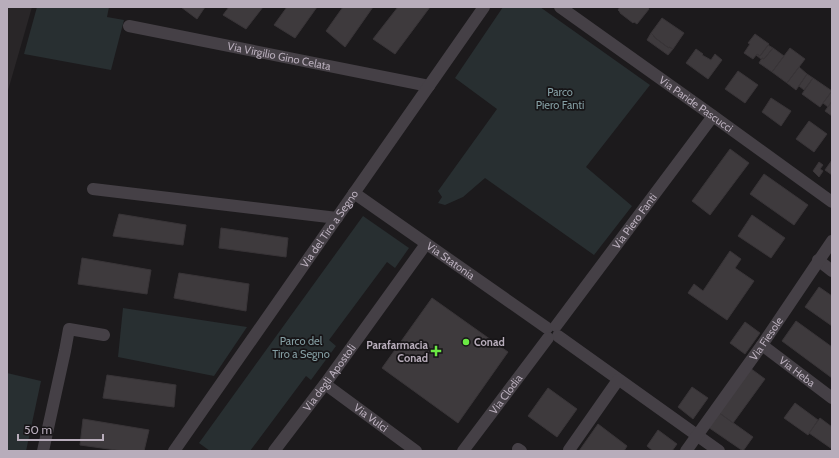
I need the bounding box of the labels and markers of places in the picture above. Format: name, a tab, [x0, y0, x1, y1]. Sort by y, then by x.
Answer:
place label: Conad	[474, 335, 505, 349]
marker: Conad	[461, 337, 471, 347]
place label: Parafarmacia Conad	[366, 338, 429, 365]
marker: Parafarmacia Conad	[431, 346, 441, 356]

